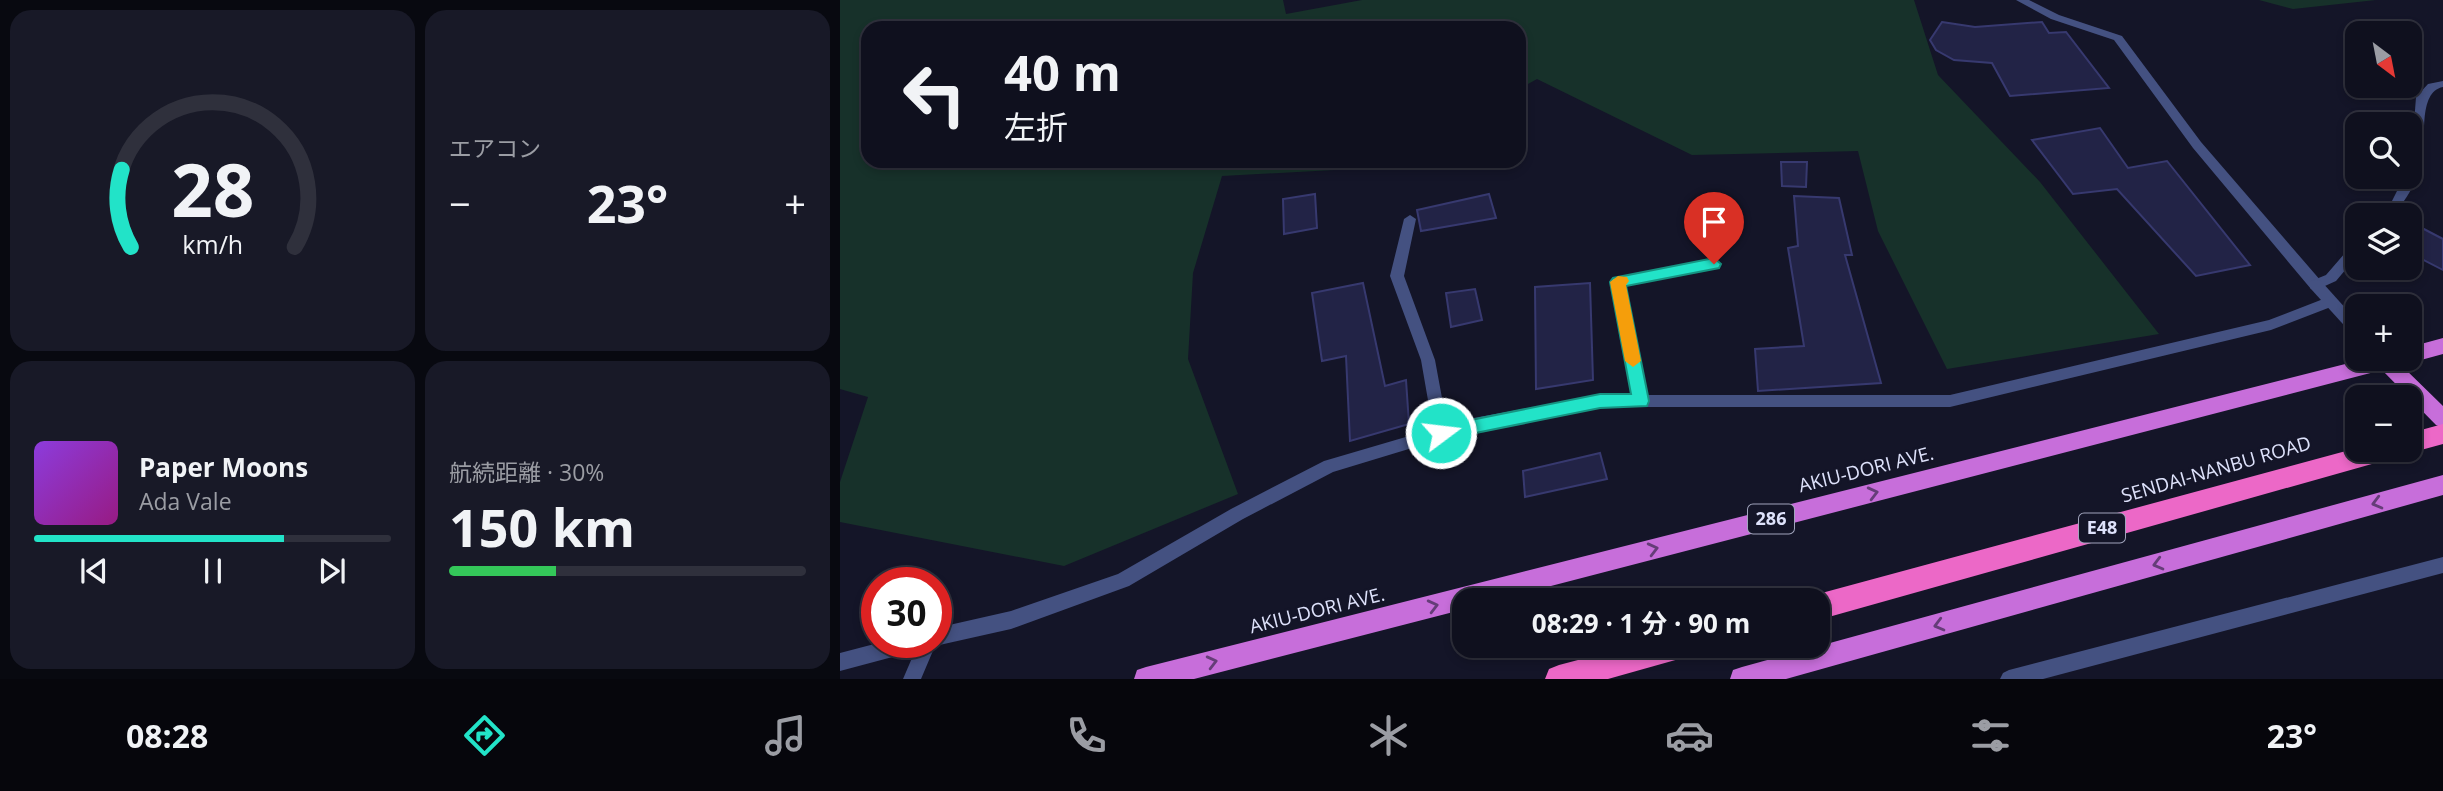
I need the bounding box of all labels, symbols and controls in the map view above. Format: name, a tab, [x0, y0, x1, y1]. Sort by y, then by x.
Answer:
north arrow	[2345, 21, 2422, 98]
map controls	[2345, 21, 2422, 462]
text: 40 m	[1004, 39, 1121, 105]
icon: left	[889, 49, 980, 140]
text: 左折	[1004, 105, 1068, 148]
button: search	[2345, 112, 2422, 189]
text: エアコン	[449, 132, 541, 164]
text: 28	[171, 139, 254, 238]
text: 23°	[587, 167, 668, 238]
text: −	[449, 177, 471, 229]
text: +	[784, 177, 806, 229]
pin	[1684, 192, 1744, 264]
icon: arrive	[1695, 203, 1733, 241]
button: layers	[2345, 203, 2422, 280]
text: km/h	[182, 226, 243, 260]
button: +	[2345, 294, 2422, 371]
button: −	[2345, 385, 2422, 462]
position arrow	[1404, 396, 1478, 470]
street label: SENDAI-NANBU ROAD	[2118, 429, 2314, 509]
street label: AKIU-DORI AVE.	[1796, 440, 1936, 498]
text: Paper Moons	[139, 449, 308, 485]
text: 航続距離 · 30%	[449, 456, 604, 488]
text: Ada Vale	[139, 485, 232, 517]
one-way arrow	[1867, 487, 1879, 501]
text: 150 km	[449, 491, 635, 562]
one-way arrow	[2371, 495, 2383, 510]
road number: 286	[1748, 504, 1794, 534]
road number: E48	[2079, 514, 2125, 542]
one-way arrow	[1647, 543, 1659, 557]
icon: previous	[75, 552, 113, 590]
icon: pause	[194, 552, 232, 590]
icon: next	[313, 552, 351, 590]
one-way arrow	[2152, 556, 2164, 570]
speed limit sign: 30	[861, 567, 952, 658]
street label: AKIU-DORI AVE.	[1247, 581, 1387, 639]
one-way arrow	[1426, 600, 1438, 614]
text: 08:29 · 1 分 · 90 m	[1532, 605, 1750, 641]
one-way arrow	[1933, 616, 1945, 631]
one-way arrow	[1206, 656, 1218, 670]
icon: directions	[460, 711, 509, 760]
icon: music	[761, 711, 810, 760]
icon: phone	[1062, 711, 1111, 760]
icon: climate	[1364, 711, 1413, 760]
icon: car	[1665, 711, 1714, 760]
icon: filters	[1966, 711, 2015, 760]
text: 08:28	[126, 714, 208, 757]
text: 23°	[2267, 714, 2317, 757]

